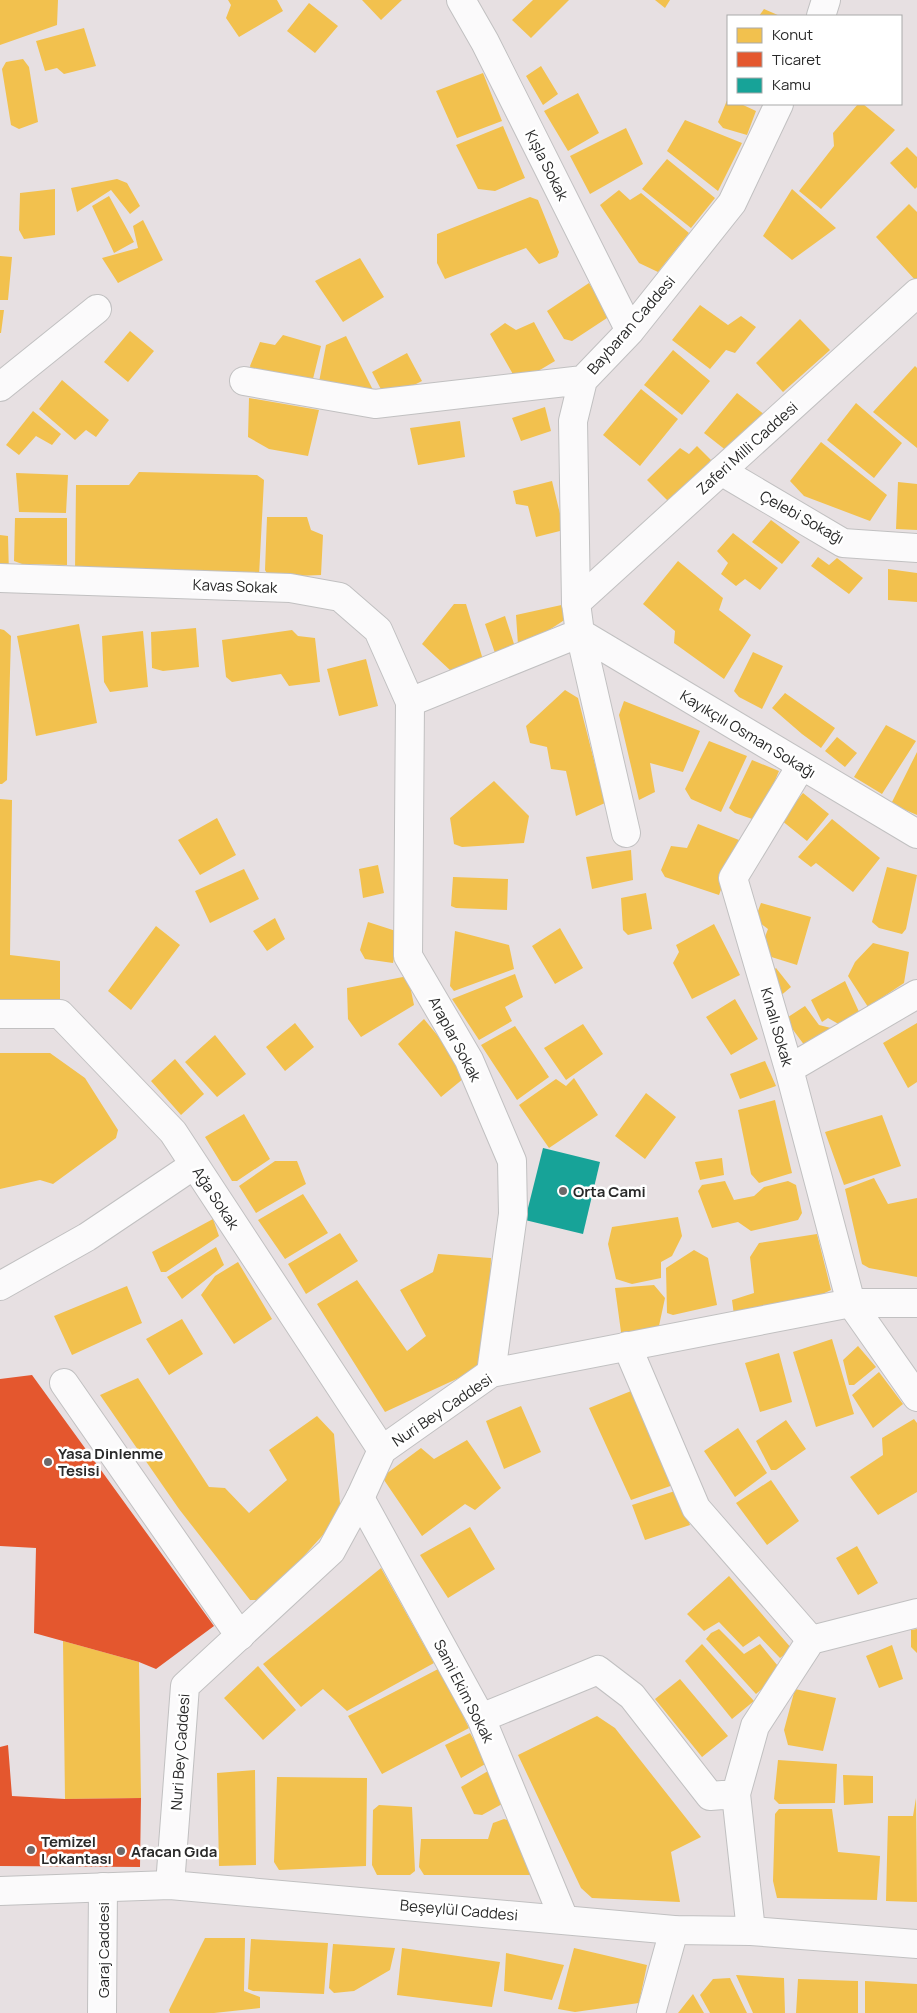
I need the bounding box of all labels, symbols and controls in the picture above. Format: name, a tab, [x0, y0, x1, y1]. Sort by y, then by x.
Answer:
legend	[727, 15, 902, 105]
text: Konut	[772, 24, 813, 45]
text: Ticaret	[772, 49, 821, 70]
text: Kamu	[772, 74, 811, 95]
street label: Kışla Sokak	[520, 126, 574, 204]
street label: Baybaran Caddesi	[582, 271, 680, 379]
street label: Zaferi Milli Caddesi	[692, 397, 802, 499]
street label: Çelebi Sokağı	[756, 485, 848, 549]
street label: Kavas Sokak	[192, 574, 278, 598]
street label: Kayıkçılı Osman Sokağı	[676, 685, 820, 783]
street label: Kınalı Sokak	[756, 985, 798, 1069]
street label: Araplar Sokak	[424, 993, 486, 1086]
street label: Ağa Sokak	[188, 1162, 244, 1234]
place label: Orta Cami	[573, 1181, 646, 1202]
marker: Orta Cami	[557, 1185, 569, 1197]
street label: Nuri Bey Caddesi	[388, 1369, 496, 1451]
place label: Yasa Dinlenme Tesisi	[58, 1443, 163, 1481]
marker: Yasa Dinlenme Tesisi	[42, 1456, 54, 1468]
street label: Sami Ekim Sokak	[429, 1636, 499, 1747]
street label: Nuri Bey Caddesi	[165, 1693, 195, 1811]
place label: Temizel Lokantası	[41, 1831, 112, 1869]
place label: Afacan Gıda	[131, 1841, 217, 1862]
marker: Temizel Lokantası	[25, 1844, 37, 1856]
marker: Afacan Gıda	[115, 1845, 127, 1857]
street label: Beşeylül Caddesi	[399, 1894, 519, 1926]
street label: Garaj Caddesi	[93, 1902, 114, 1998]

